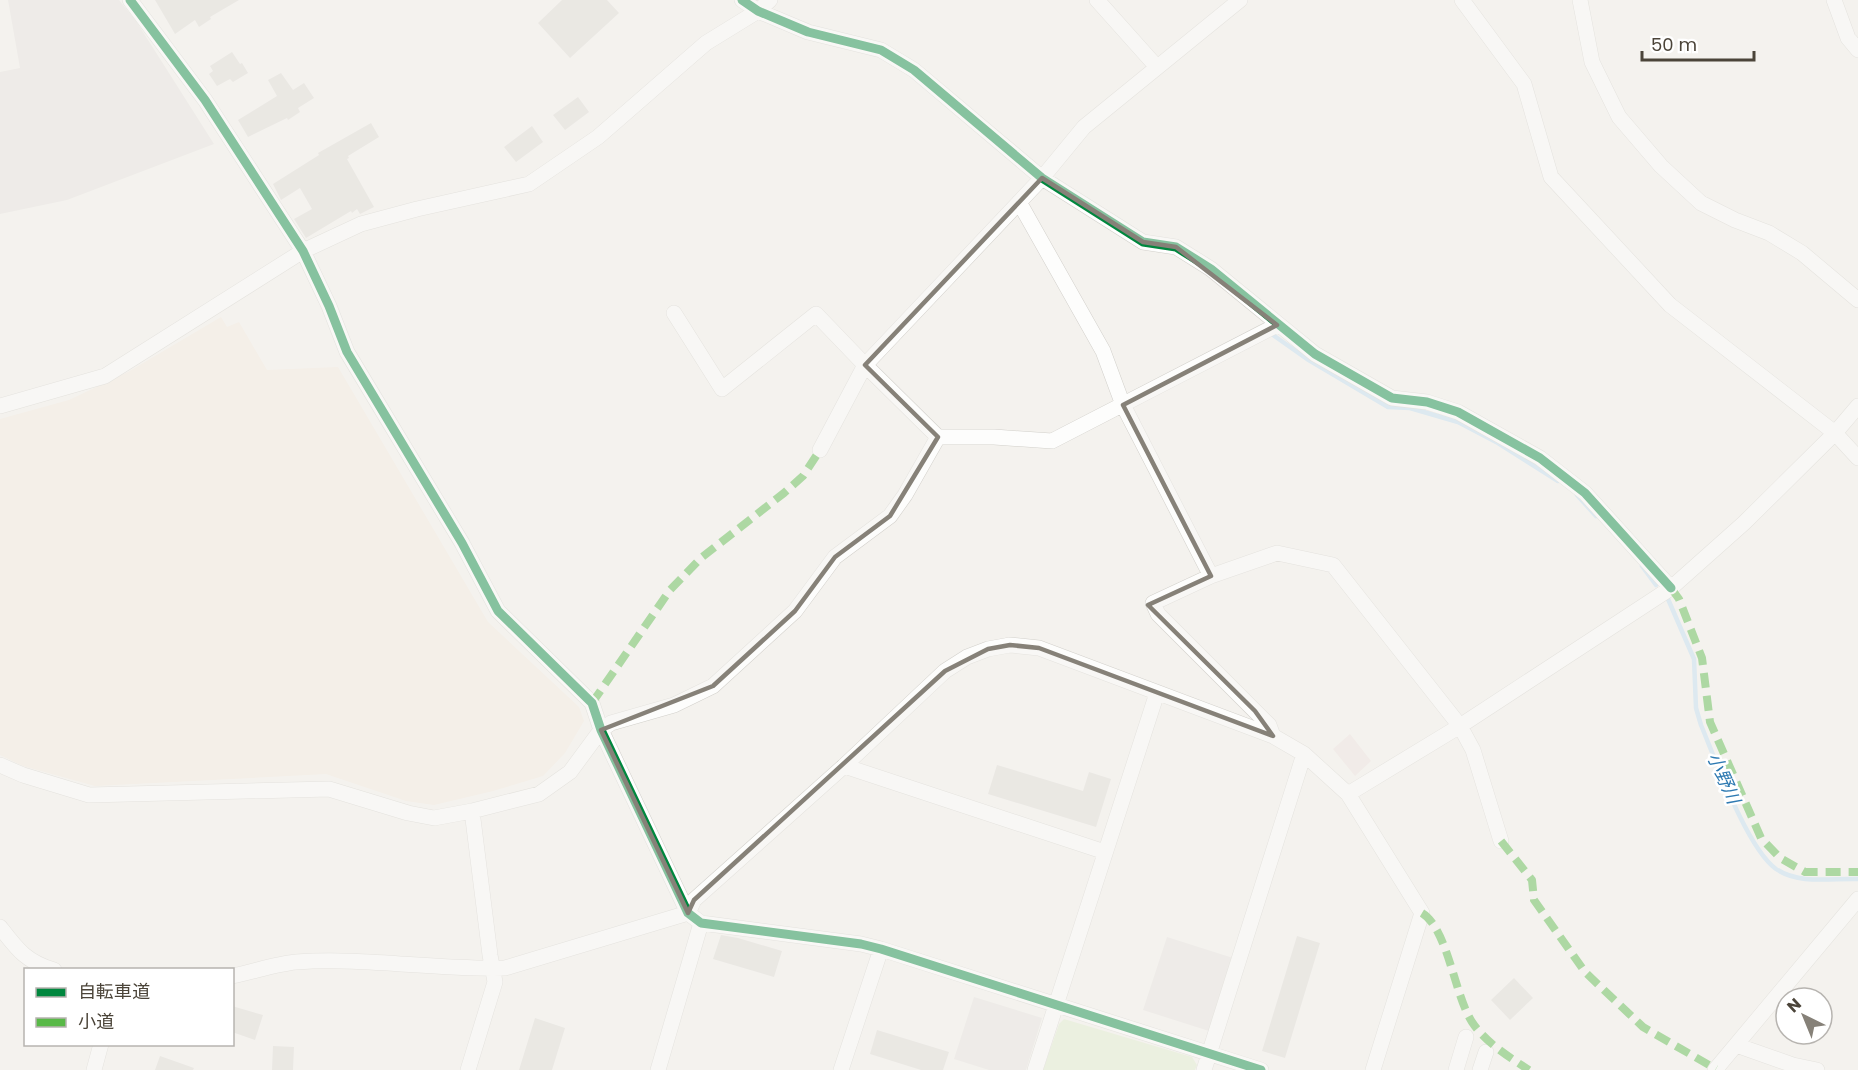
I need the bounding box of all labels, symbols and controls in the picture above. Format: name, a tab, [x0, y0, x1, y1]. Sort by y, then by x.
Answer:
scale bar	[1642, 24, 1754, 62]
text: 50 m	[1651, 32, 1697, 57]
water label: 小野川	[1702, 748, 1747, 810]
legend	[24, 968, 234, 1046]
text: 自転車道	[78, 979, 150, 1004]
north arrow	[1774, 986, 1834, 1046]
text: N	[1782, 993, 1806, 1018]
text: 小道	[78, 1009, 114, 1034]

